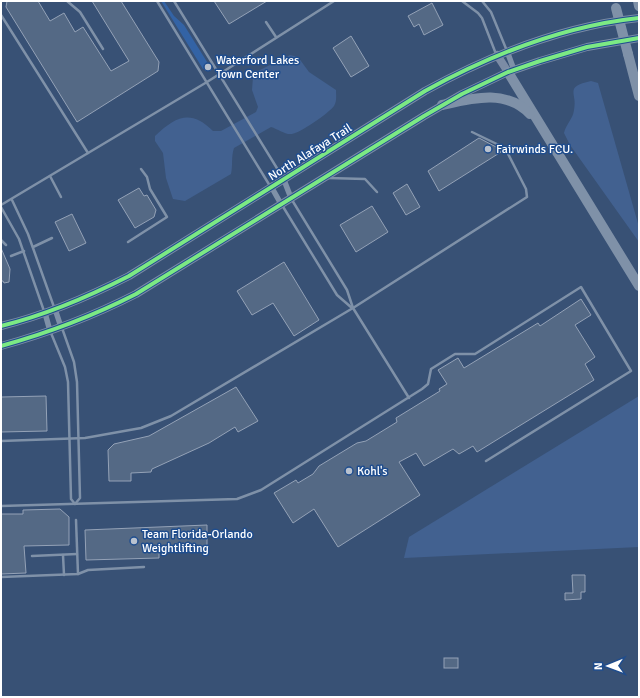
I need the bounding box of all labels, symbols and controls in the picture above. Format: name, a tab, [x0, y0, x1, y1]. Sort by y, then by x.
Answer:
place label: Waterford Lakes Town Center	[216, 53, 299, 82]
marker: Waterford Lakes Town Center	[203, 62, 213, 72]
street label: North Alafaya Trail	[266, 120, 355, 184]
place label: Fairwinds FCU.	[496, 142, 573, 157]
marker: Fairwinds FCU.	[483, 144, 493, 154]
place label: Kohl's	[357, 464, 388, 479]
marker: Kohl's	[344, 466, 354, 476]
place label: Team Florida-Orlando Weightlifting	[142, 527, 253, 556]
marker: Team Florida-Orlando Weightlifting	[129, 536, 139, 546]
north arrow	[588, 646, 628, 686]
text: N	[592, 662, 605, 670]

